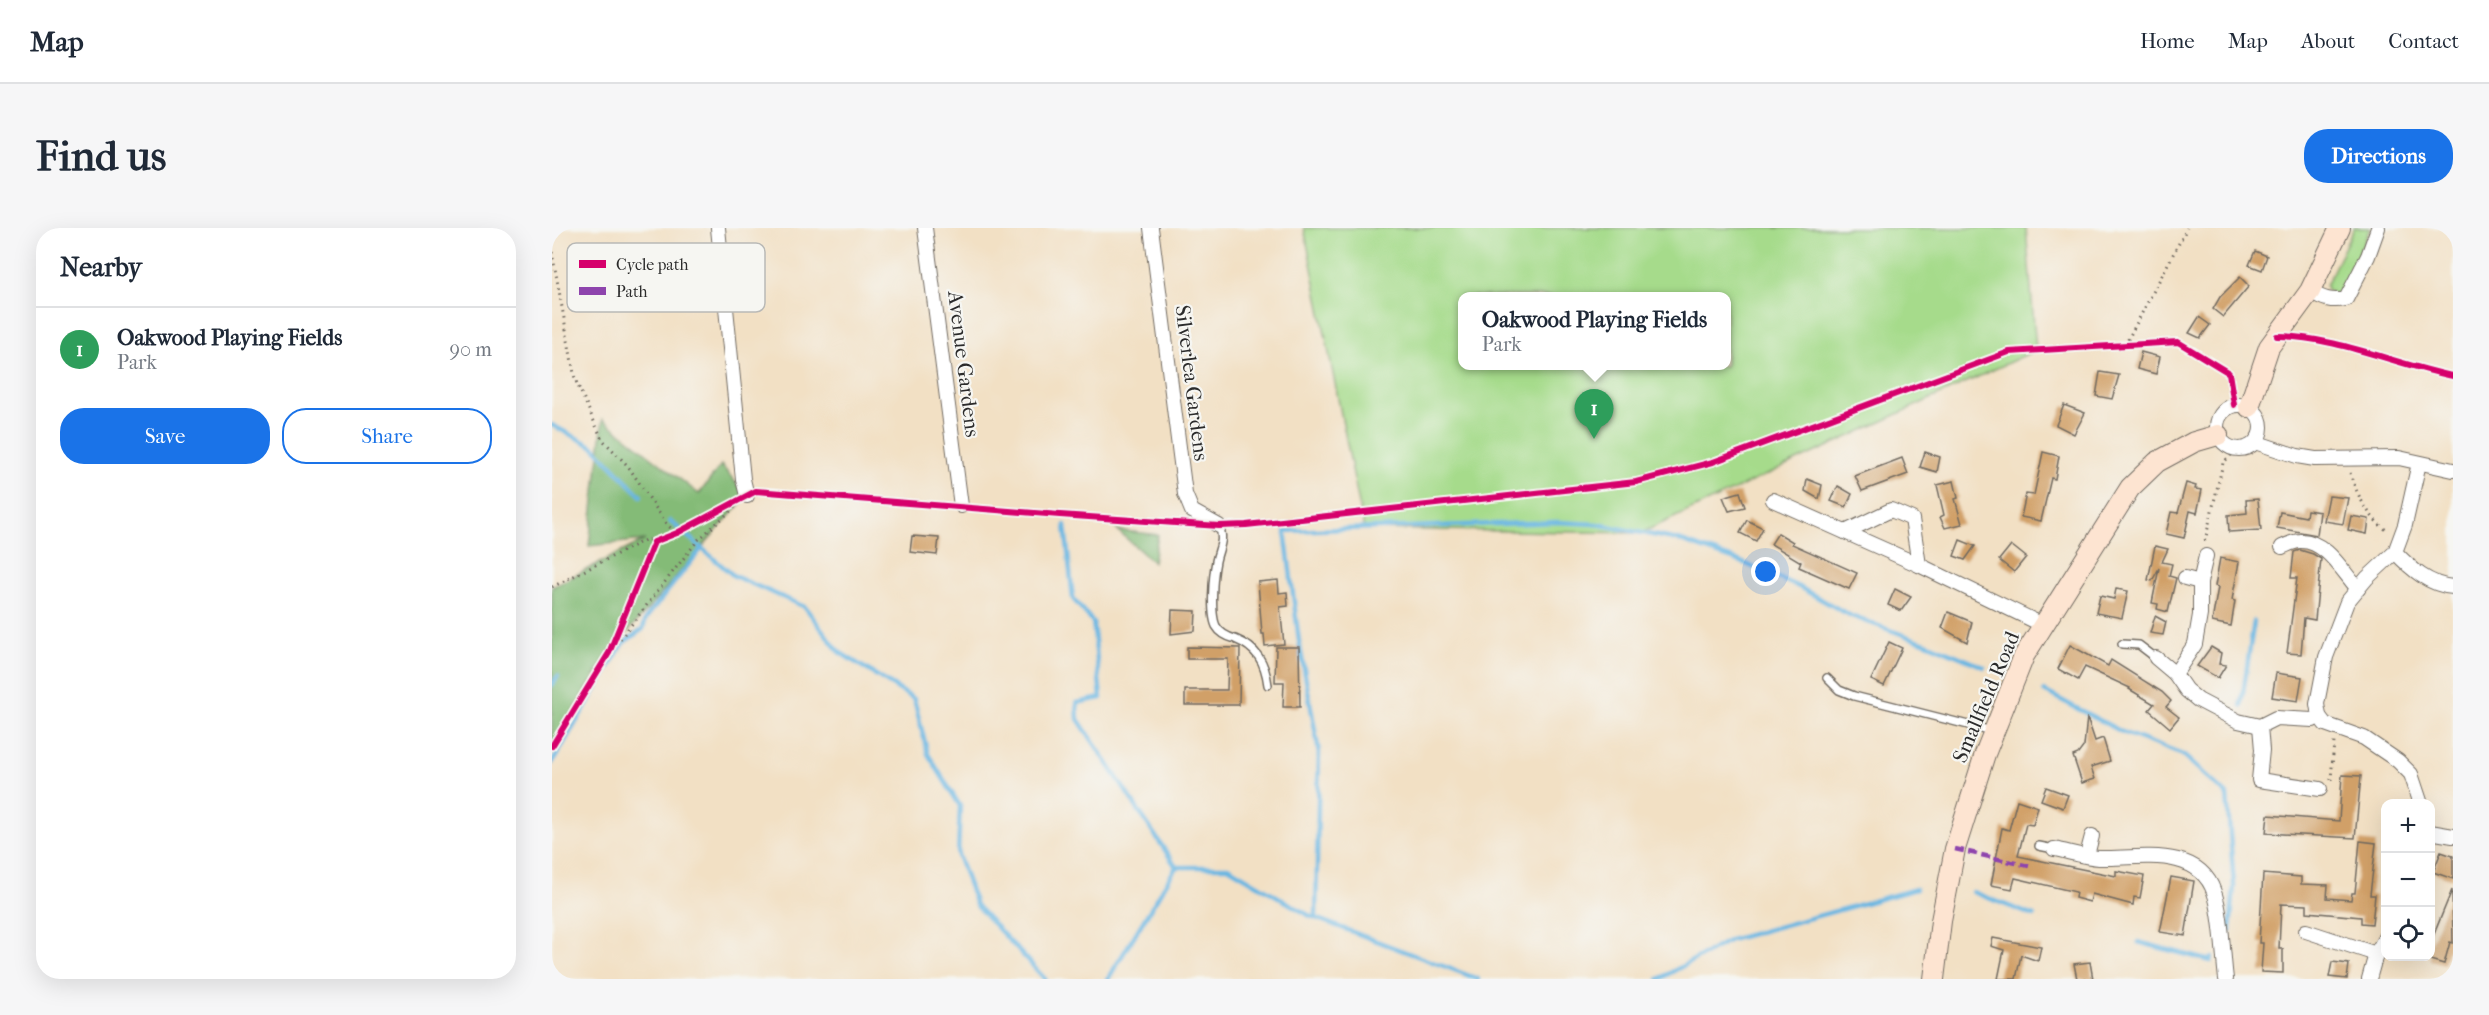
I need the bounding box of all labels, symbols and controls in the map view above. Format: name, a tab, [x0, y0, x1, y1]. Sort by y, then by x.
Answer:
text: Map	[30, 25, 84, 58]
text: Home	[2140, 29, 2195, 53]
text: Map	[2228, 29, 2268, 53]
text: About	[2301, 29, 2355, 53]
text: Contact	[2388, 29, 2459, 53]
button: Directions	[2304, 129, 2453, 183]
text: Find us	[36, 132, 166, 181]
legend	[567, 243, 765, 312]
text: Nearby	[60, 252, 142, 283]
text: Cycle path	[616, 255, 688, 274]
text: Path	[616, 282, 648, 301]
street label: Avenue Gardens	[943, 288, 985, 439]
popup	[1458, 292, 1731, 370]
street label: Silverlea Gardens	[1171, 304, 1214, 463]
text: Oakwood Playing Fields	[1482, 307, 1707, 333]
text: Oakwood Playing Fields	[117, 325, 342, 351]
text: Park	[1482, 333, 1522, 356]
text: 1	[76, 338, 83, 361]
text: 90 m	[450, 338, 492, 361]
text: Park	[117, 351, 157, 374]
pin: 1	[1574, 390, 1614, 439]
button: Save	[60, 408, 270, 464]
button: Share	[282, 408, 492, 464]
your location	[1751, 557, 1780, 586]
street label: Smallfield Road	[1948, 627, 2025, 766]
map controls	[2381, 799, 2435, 961]
button: +	[2381, 799, 2435, 853]
button: −	[2381, 853, 2435, 907]
button: locate	[2381, 907, 2435, 961]

